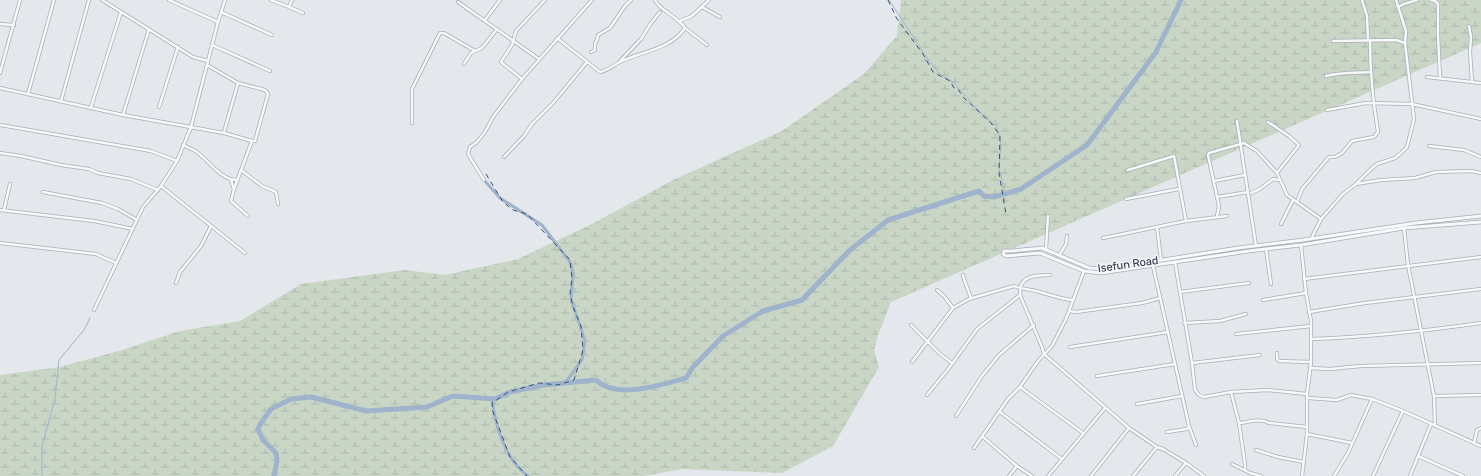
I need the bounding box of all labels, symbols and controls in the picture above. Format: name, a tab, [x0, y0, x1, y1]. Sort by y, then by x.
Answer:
street label: Isefun Road	[1097, 254, 1159, 275]

